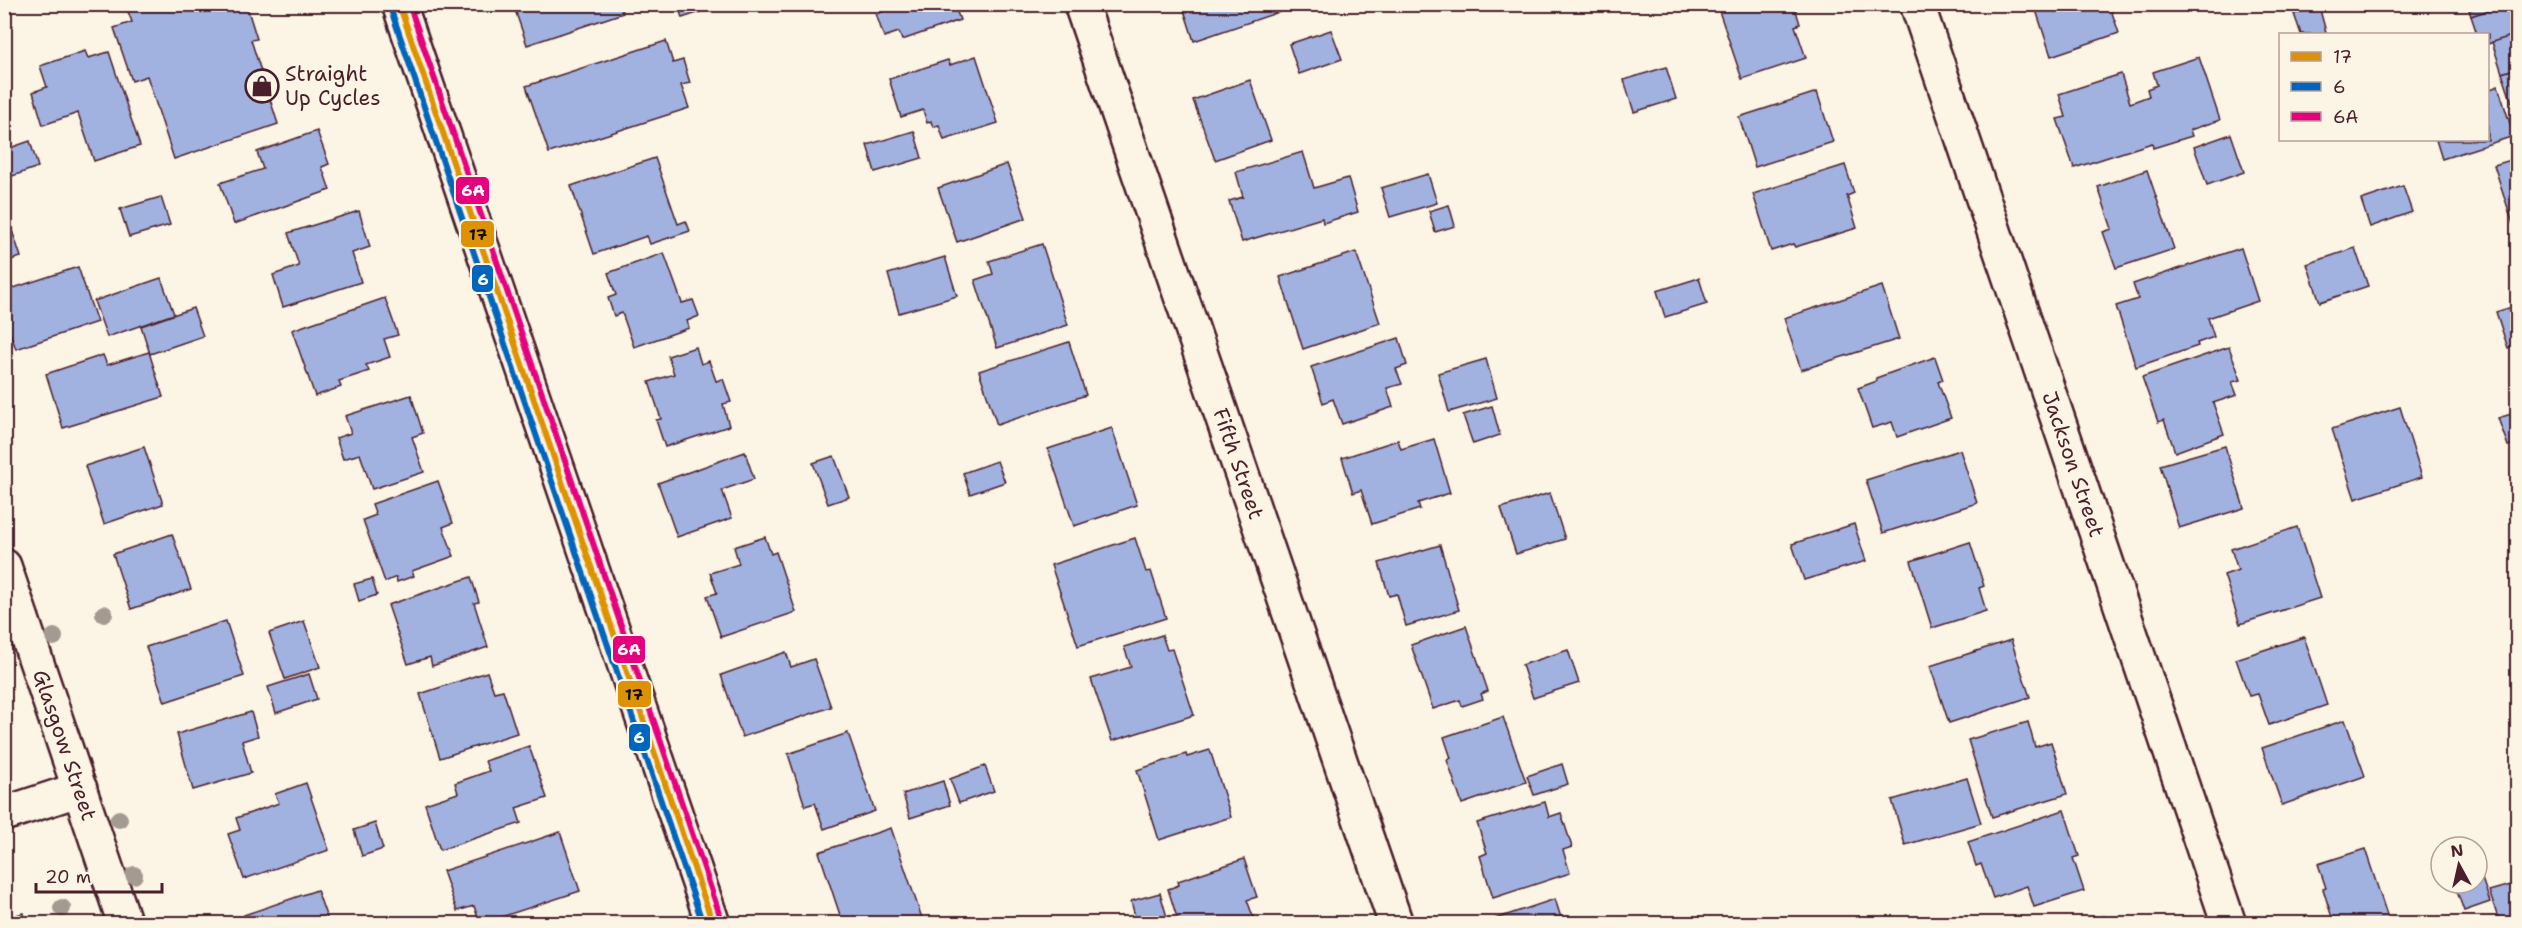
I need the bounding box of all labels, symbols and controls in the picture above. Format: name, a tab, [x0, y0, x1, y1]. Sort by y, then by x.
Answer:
legend	[2279, 33, 2489, 141]
text: 17	[2333, 45, 2352, 69]
place label: Straight Up Cycles	[285, 60, 381, 112]
shop icon: Straight Up Cycles	[244, 68, 280, 104]
text: 6	[2333, 75, 2346, 99]
text: 6A	[2333, 105, 2358, 129]
line badge: 6A	[455, 176, 490, 205]
text: 6A	[461, 180, 485, 201]
line badge: 17	[460, 220, 495, 248]
text: 17	[469, 224, 487, 245]
line badge: 6	[471, 264, 494, 293]
text: 6	[477, 269, 489, 290]
street label: Jackson Street	[2035, 388, 2111, 541]
street label: Fifth Street	[1206, 405, 1270, 523]
line badge: 6A	[612, 635, 646, 664]
text: 6A	[617, 639, 641, 660]
street label: Glasgow Street	[26, 666, 103, 824]
line badge: 17	[617, 680, 652, 708]
text: 17	[625, 684, 643, 705]
line badge: 6	[628, 723, 651, 752]
text: 6	[633, 727, 645, 748]
north arrow	[2429, 835, 2489, 895]
text: N	[2449, 839, 2465, 862]
scale bar	[36, 856, 162, 894]
text: 20 m	[45, 865, 91, 889]

